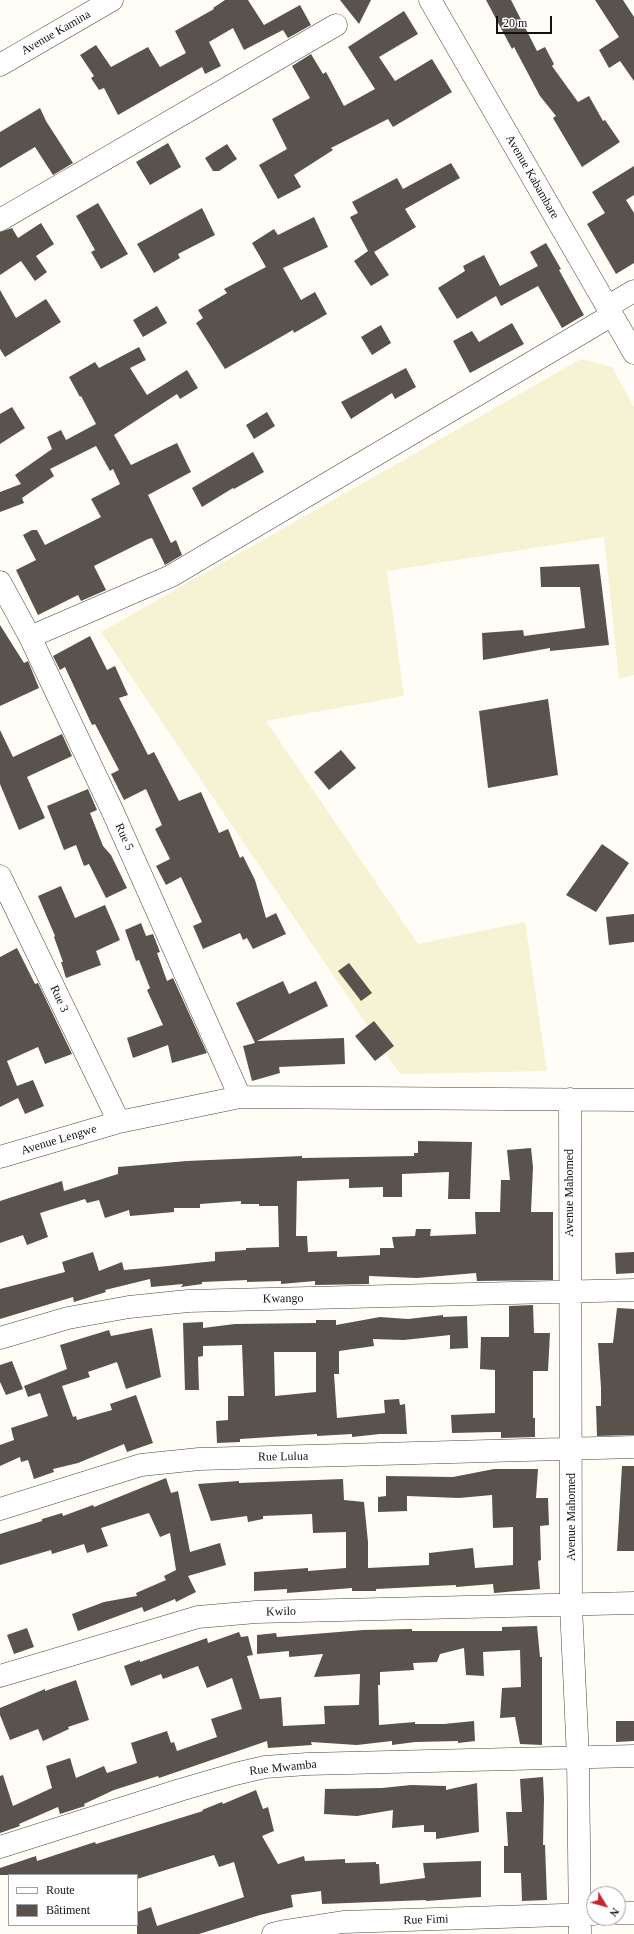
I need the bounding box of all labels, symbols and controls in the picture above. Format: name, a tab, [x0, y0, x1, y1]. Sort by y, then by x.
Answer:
street label: Avenue Kamina	[19, 7, 93, 59]
scale bar	[498, 8, 554, 34]
text: 20 m	[503, 16, 527, 30]
street label: Avenue Kabambare	[502, 132, 562, 222]
street label: Rue 5	[112, 821, 136, 853]
street label: Rue 3	[46, 983, 72, 1015]
street label: Avenue Lengwe	[20, 1122, 98, 1158]
street label: Avenue Mahomed	[563, 1149, 577, 1237]
street label: Kwango	[263, 1291, 303, 1307]
street label: Rue Lulua	[258, 1449, 308, 1465]
street label: Avenue Mahomed	[565, 1473, 579, 1561]
street label: Kwilo	[266, 1605, 296, 1619]
street label: Rue Mwamba	[249, 1757, 317, 1779]
legend	[8, 1874, 138, 1926]
text: Route	[46, 1883, 75, 1897]
north arrow	[586, 1886, 626, 1926]
text: Bâtiment	[46, 1903, 90, 1917]
text: N	[608, 1906, 622, 1919]
street label: Rue Fimi	[403, 1912, 449, 1928]

